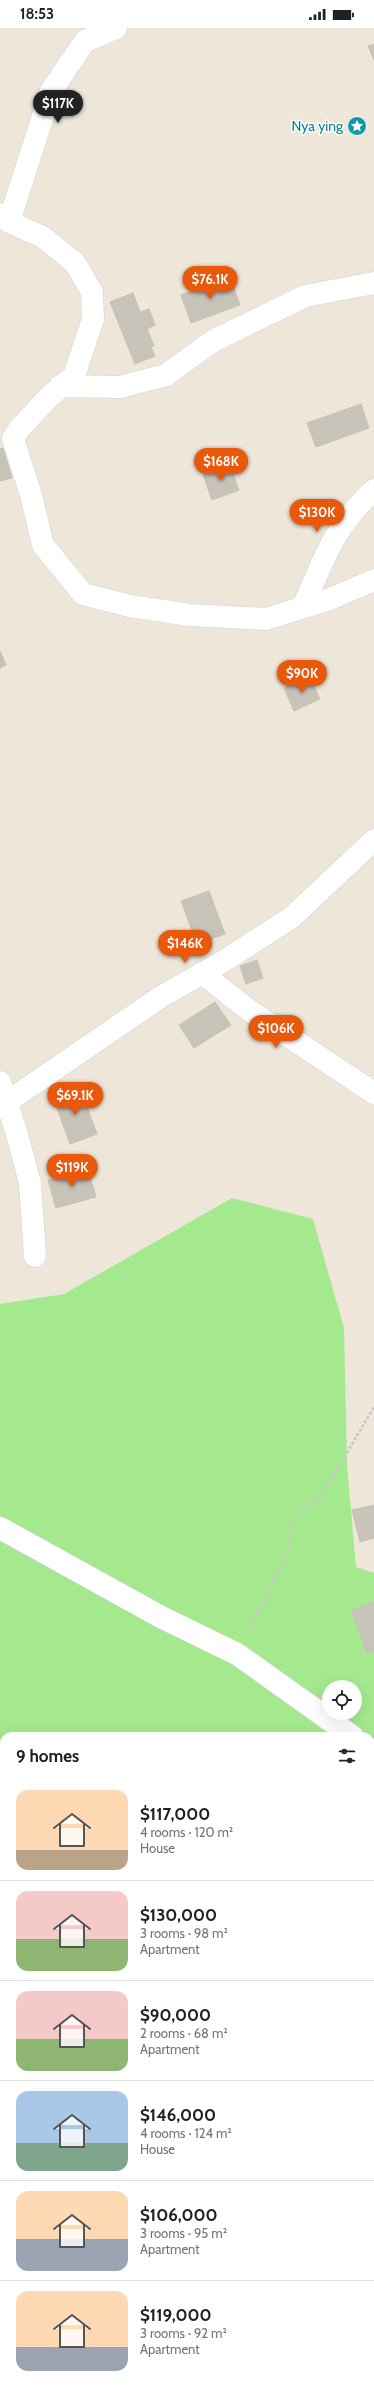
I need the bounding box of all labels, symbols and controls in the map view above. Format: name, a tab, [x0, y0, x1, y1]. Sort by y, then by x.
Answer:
text: 18:53	[20, 5, 54, 23]
pin: $117K	[30, 90, 86, 124]
text: $117K	[42, 95, 74, 111]
place icon: Nya ying	[346, 115, 368, 137]
place label: Nya ying	[292, 117, 344, 135]
pin: $76.1K	[177, 266, 243, 300]
text: $76.1K	[192, 271, 228, 287]
pin: $168K	[193, 448, 249, 482]
text: $168K	[203, 453, 239, 469]
pin: $130K	[289, 499, 345, 533]
text: $130K	[299, 504, 335, 520]
pin: $90K	[278, 660, 326, 694]
text: $90K	[286, 665, 318, 681]
pin: $146K	[157, 930, 213, 964]
text: $146K	[167, 935, 203, 951]
pin: $106K	[248, 1015, 304, 1049]
text: $106K	[258, 1020, 294, 1036]
pin: $69.1K	[42, 1082, 108, 1116]
text: $69.1K	[56, 1087, 94, 1103]
pin: $119K	[44, 1154, 100, 1188]
text: $119K	[56, 1159, 88, 1175]
map controls	[322, 1680, 362, 1720]
button: locate	[322, 1680, 362, 1720]
icon: filters	[336, 1745, 358, 1767]
text: 9 homes	[16, 1746, 79, 1766]
text: $117,000	[140, 1804, 210, 1824]
icon: home	[48, 1806, 96, 1854]
text: 4 rooms · 120 m²	[140, 1824, 233, 1840]
text: House	[140, 1840, 175, 1856]
text: $130,000	[140, 1905, 217, 1925]
icon: home	[48, 1907, 96, 1955]
text: 3 rooms · 98 m²	[140, 1925, 228, 1941]
text: Apartment	[140, 1941, 200, 1957]
text: $90,000	[140, 2005, 211, 2025]
icon: home	[48, 2007, 96, 2055]
text: 2 rooms · 68 m²	[140, 2025, 228, 2041]
text: Apartment	[140, 2041, 200, 2057]
text: $146,000	[140, 2105, 216, 2125]
icon: home	[48, 2107, 96, 2155]
text: 4 rooms · 124 m²	[140, 2125, 232, 2141]
text: House	[140, 2141, 175, 2157]
text: $106,000	[140, 2205, 218, 2225]
icon: home	[48, 2207, 96, 2255]
text: 3 rooms · 95 m²	[140, 2225, 227, 2241]
text: Apartment	[140, 2241, 200, 2257]
text: $119,000	[140, 2305, 211, 2325]
icon: home	[48, 2307, 96, 2355]
text: 3 rooms · 92 m²	[140, 2325, 227, 2341]
text: Apartment	[140, 2341, 200, 2357]

